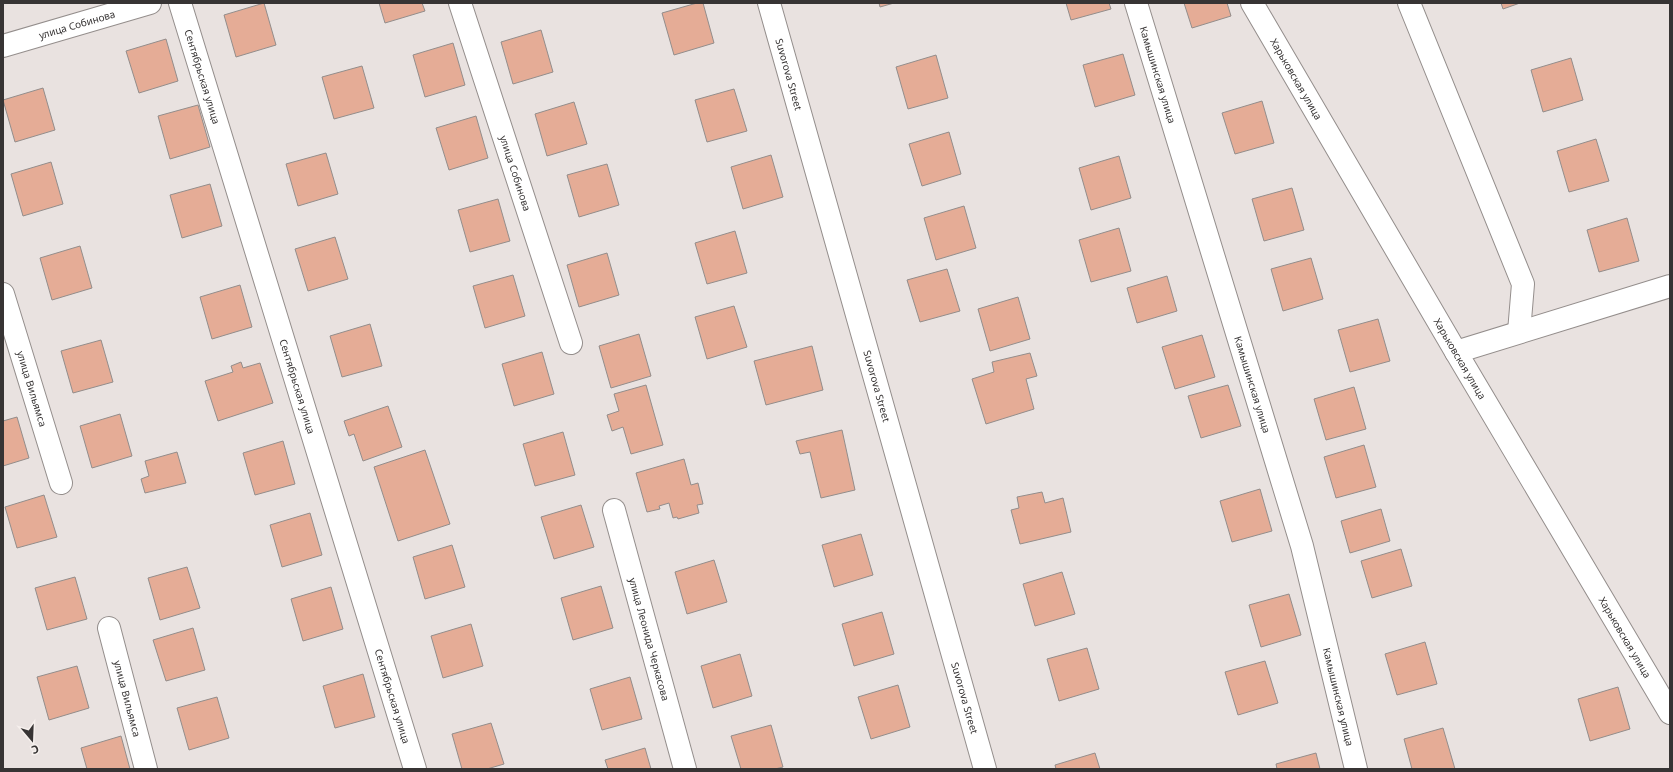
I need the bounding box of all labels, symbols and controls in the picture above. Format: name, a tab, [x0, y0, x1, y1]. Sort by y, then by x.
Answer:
street label: улица Собинова	[37, 7, 117, 42]
street label: Камышинская улица	[1137, 25, 1179, 125]
street label: Сентябрьская улица	[181, 28, 224, 126]
street label: Харьковская улица	[1267, 36, 1326, 122]
street label: Suvorova Street	[772, 37, 806, 112]
street label: улица Собинова	[497, 134, 534, 213]
street label: Харьковская улица	[1431, 315, 1489, 402]
street label: Камышинская улица	[1231, 334, 1274, 435]
street label: Сентябрьская улица	[276, 337, 319, 435]
street label: улица Вильямса	[14, 349, 50, 428]
street label: Suvorova Street	[860, 349, 894, 424]
street label: улица Леонида Черкасова	[626, 576, 673, 702]
street label: Харьковская улица	[1596, 594, 1655, 681]
street label: Камышинская улица	[1320, 646, 1357, 747]
street label: Сентябрьская улица	[372, 647, 414, 745]
street label: улица Вильямса	[111, 659, 144, 738]
street label: Suvorova Street	[948, 660, 982, 736]
north arrow	[12, 720, 52, 760]
text: С	[30, 742, 41, 758]

